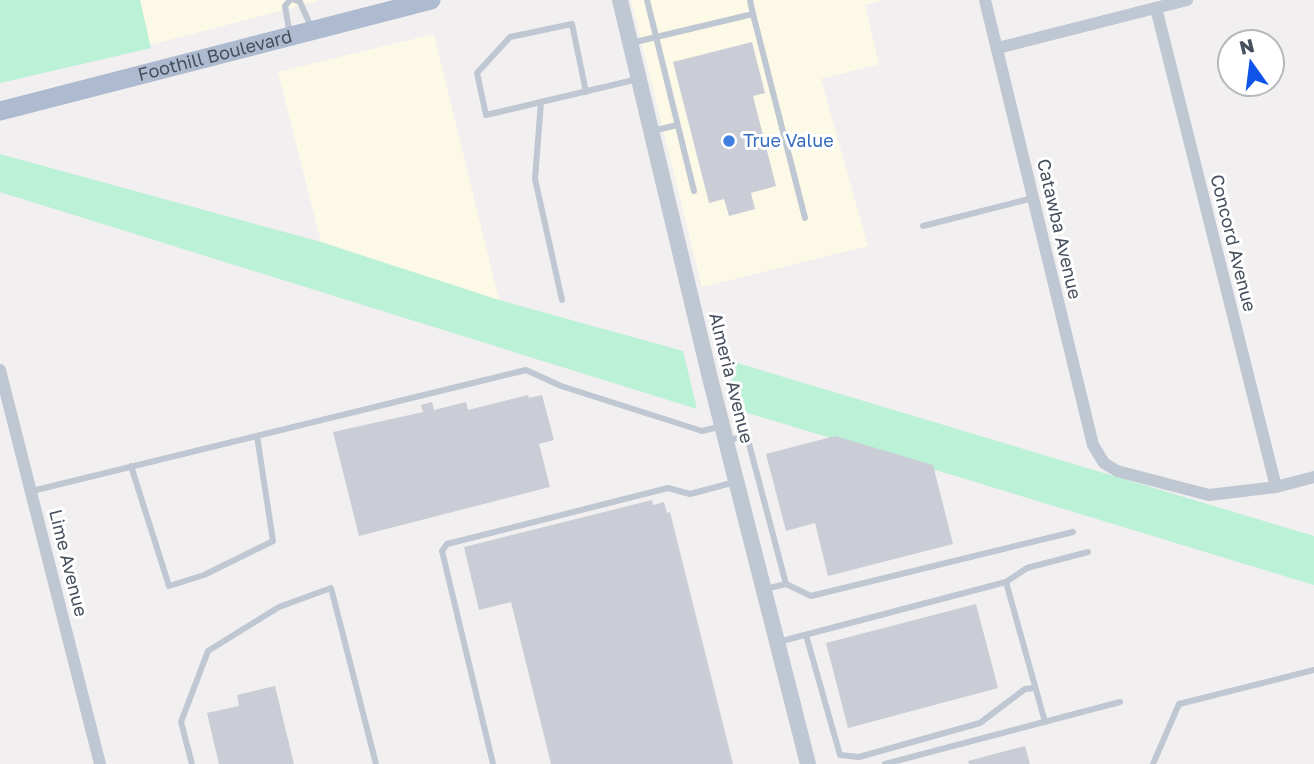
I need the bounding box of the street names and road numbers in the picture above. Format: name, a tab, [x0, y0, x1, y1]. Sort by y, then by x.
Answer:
street label: Foothill Boulevard	[135, 24, 294, 85]
street label: Catawba Avenue	[1033, 156, 1087, 301]
street label: Concord Avenue	[1206, 172, 1262, 314]
street label: Almeria Avenue	[705, 310, 759, 445]
street label: Lime Avenue	[45, 507, 93, 619]

